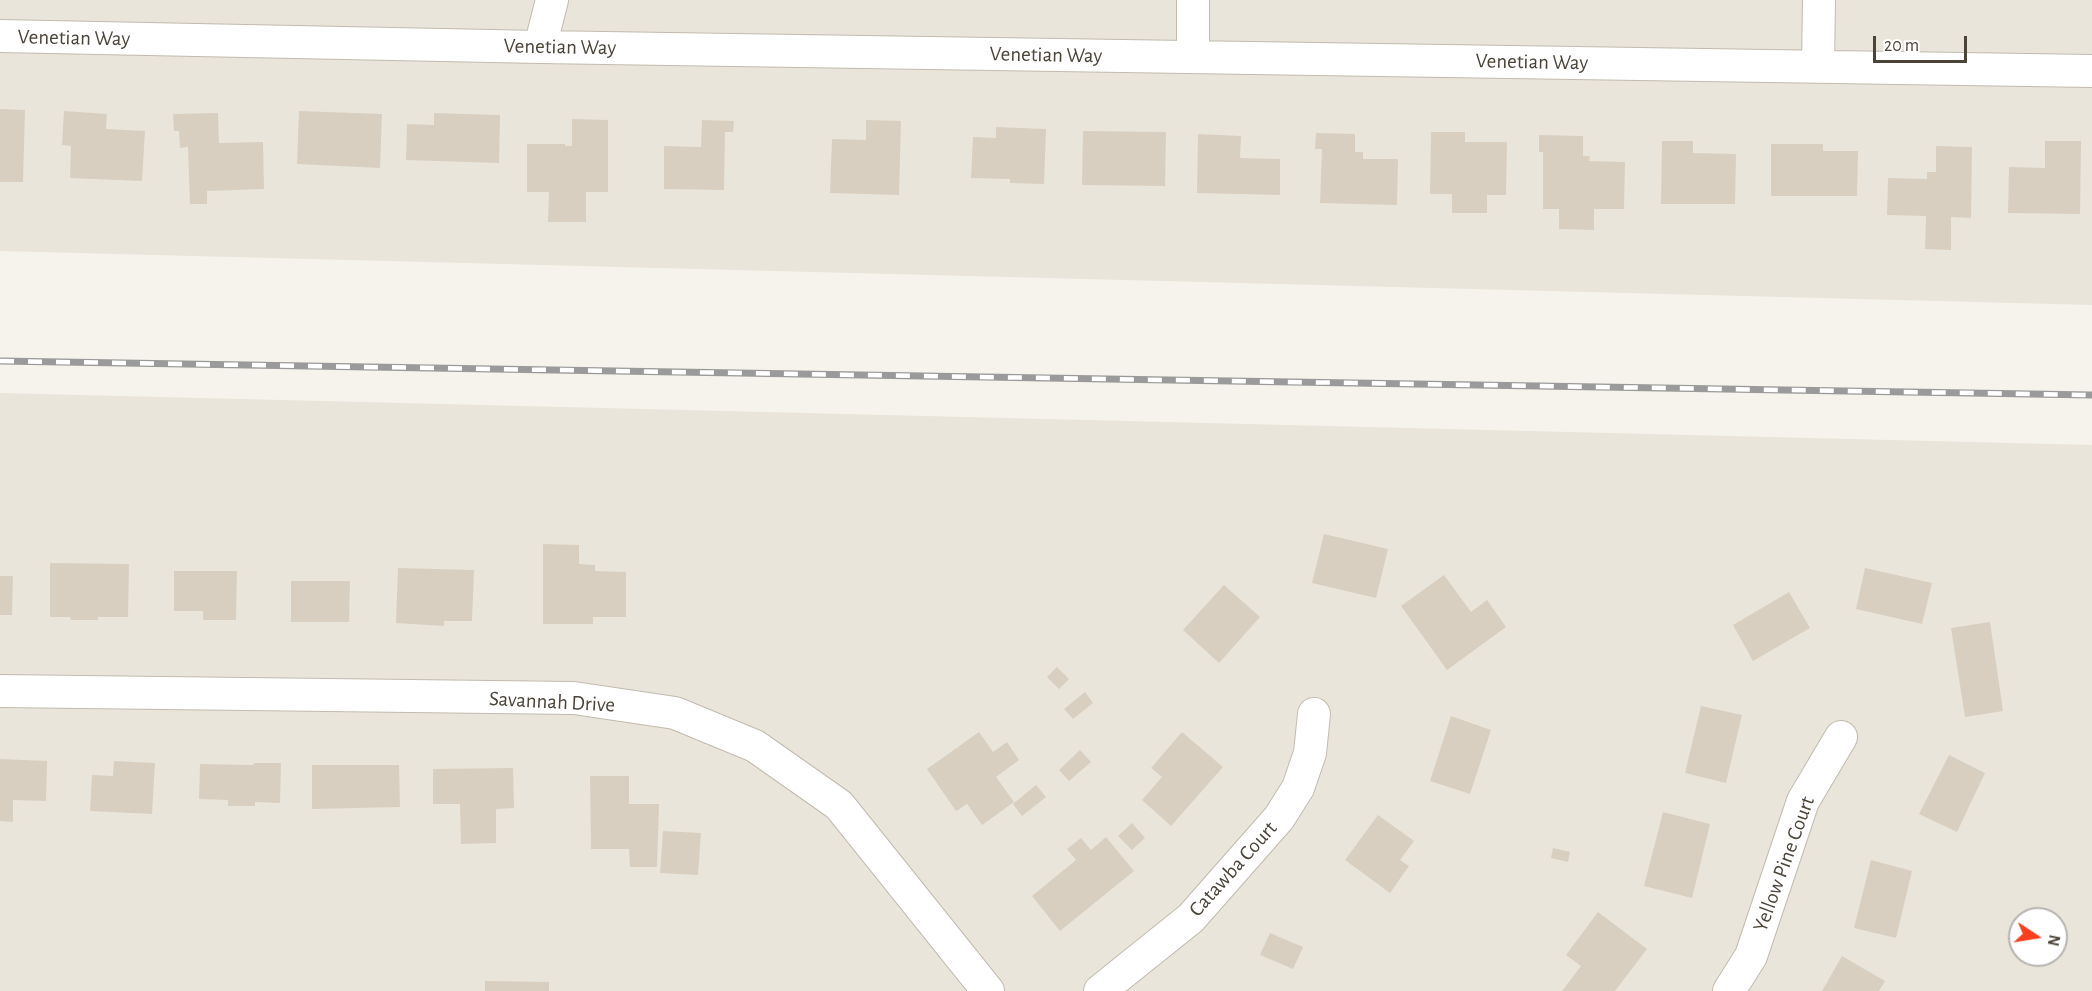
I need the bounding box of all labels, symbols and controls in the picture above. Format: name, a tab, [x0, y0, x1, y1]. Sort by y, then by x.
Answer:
street label: Venetian Way	[17, 24, 131, 52]
scale bar	[1876, 24, 1970, 62]
street label: Venetian Way	[503, 33, 617, 61]
text: 20 m	[1884, 37, 1919, 55]
street label: Venetian Way	[989, 41, 1103, 69]
street label: Venetian Way	[1475, 48, 1589, 76]
street label: Savannah Drive	[488, 686, 616, 718]
street label: Yellow Pine Court	[1748, 793, 1820, 935]
street label: Catawba Court	[1184, 816, 1282, 922]
north arrow	[2008, 907, 2068, 967]
text: N	[2045, 933, 2063, 947]

